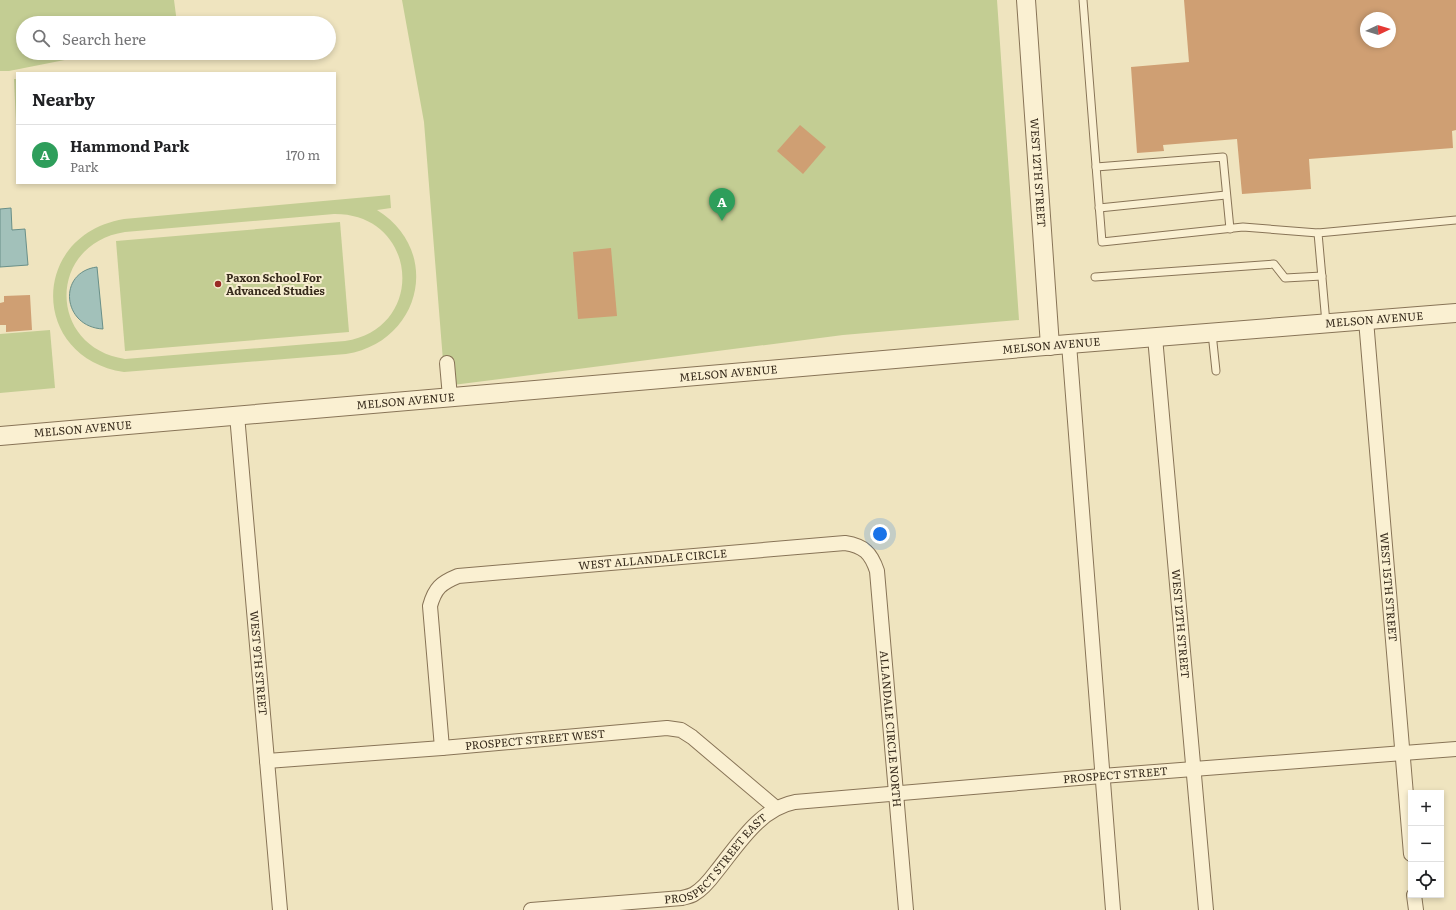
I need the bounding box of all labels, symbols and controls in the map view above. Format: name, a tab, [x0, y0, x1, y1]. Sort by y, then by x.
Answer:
north arrow	[1360, 12, 1396, 48]
search box	[16, 16, 336, 60]
icon: search	[30, 27, 52, 49]
text: Search here	[62, 27, 146, 50]
text: Nearby	[32, 86, 95, 111]
street label: WEST 12TH STREET	[1027, 117, 1051, 228]
text: Hammond Park	[70, 134, 189, 157]
text: A	[40, 145, 50, 164]
text: 170 m	[286, 145, 320, 164]
text: Park	[70, 157, 99, 176]
pin: A	[709, 188, 735, 221]
place label: Paxon School For Advanced Studies	[226, 269, 325, 298]
marker: Paxon School For Advanced Studies	[213, 279, 223, 289]
street label: MELSON AVENUE	[1324, 307, 1424, 330]
street label: MELSON AVENUE	[1001, 333, 1101, 357]
street label: MELSON AVENUE	[678, 360, 778, 385]
street label: MELSON AVENUE	[356, 388, 455, 412]
street label: MELSON AVENUE	[33, 416, 132, 440]
your location	[870, 524, 890, 544]
street label: WEST 15TH STREET	[1377, 532, 1402, 642]
street label: WEST ALLANDALE CIRCLE	[578, 544, 727, 573]
street label: WEST 12TH STREET	[1169, 568, 1194, 679]
street label: WEST 9TH STREET	[247, 610, 272, 716]
street label: ALLANDALE CIRCLE NORTH	[877, 650, 906, 808]
street label: PROSPECT STREET WEST	[464, 725, 606, 753]
street label: PROSPECT STREET	[1062, 762, 1168, 786]
map controls	[1408, 790, 1444, 898]
button: +	[1408, 790, 1444, 826]
street label: PROSPECT STREET EAST	[664, 809, 770, 906]
button: −	[1408, 826, 1444, 862]
button: locate	[1408, 862, 1444, 898]

